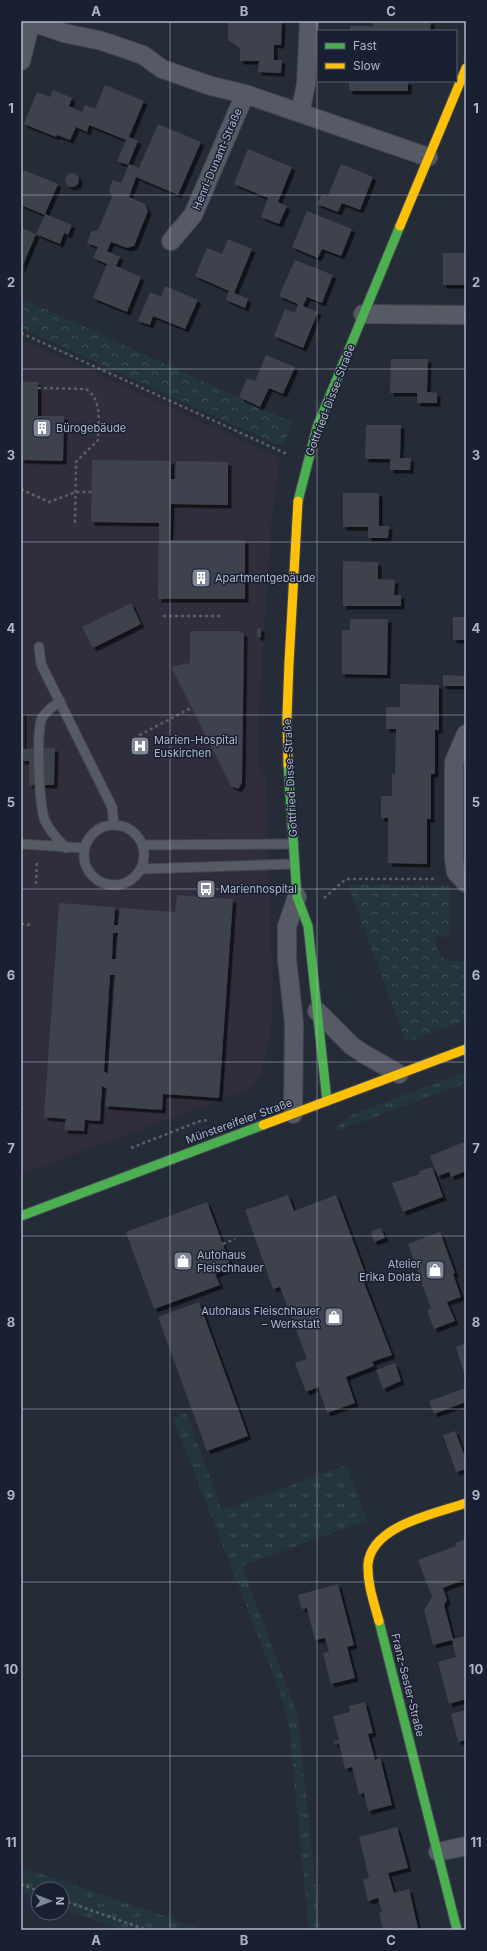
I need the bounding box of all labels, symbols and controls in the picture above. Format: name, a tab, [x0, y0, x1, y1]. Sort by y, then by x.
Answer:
text: A	[91, 3, 101, 19]
text: B	[240, 3, 249, 19]
text: C	[386, 3, 396, 19]
legend	[317, 30, 457, 82]
text: Fast	[353, 38, 377, 53]
text: Slow	[353, 58, 381, 73]
text: 1	[8, 100, 14, 116]
text: 1	[473, 100, 479, 116]
street label: Henri-Dunant-Straße	[189, 106, 245, 212]
text: 2	[7, 274, 15, 290]
text: 2	[472, 274, 480, 290]
street label: Gottfried-Disse-Straße	[302, 342, 358, 458]
building icon: Bürogebäude	[31, 417, 53, 439]
place label: Bürogebäude	[56, 421, 126, 435]
text: 3	[7, 447, 15, 463]
text: 3	[472, 447, 480, 463]
building icon: Apartmentgebäude	[190, 567, 212, 589]
place label: Apartmentgebäude	[215, 571, 315, 585]
text: 4	[7, 620, 16, 636]
text: 4	[472, 620, 481, 636]
street label: Gottfried-Disse-Straße	[280, 718, 300, 838]
place label: Marien-Hospital Euskirchen	[154, 733, 238, 760]
hospital icon: Marien-Hospital Euskirchen	[129, 735, 151, 757]
text: 5	[7, 794, 15, 810]
text: 5	[472, 794, 480, 810]
bus stop icon: Marienhospital	[195, 878, 217, 900]
place label: Marienhospital	[220, 882, 297, 896]
text: 6	[7, 967, 15, 983]
text: 6	[472, 967, 480, 983]
street label: Münstereifeler Straße	[184, 1095, 294, 1147]
text: 7	[7, 1140, 15, 1156]
text: 7	[472, 1140, 480, 1156]
place label: Autohaus Fleischhauer	[197, 1248, 264, 1275]
shop icon: Autohaus Fleischhauer	[172, 1250, 194, 1272]
place label: Atelier Erika Dolata	[359, 1257, 421, 1284]
shop icon: Atelier Erika Dolata	[424, 1259, 446, 1281]
place label: Autohaus Fleischhauer – Werkstatt	[201, 1304, 320, 1331]
shop icon: Autohaus Fleischhauer – Werkstatt	[323, 1306, 345, 1328]
text: 8	[7, 1314, 15, 1330]
text: 8	[472, 1314, 480, 1330]
text: 9	[7, 1487, 15, 1503]
text: 9	[472, 1487, 480, 1503]
street label: Franz-Sester-Straße	[388, 1632, 428, 1738]
text: 10	[4, 1661, 18, 1677]
text: 10	[469, 1661, 483, 1677]
text: 11	[5, 1834, 17, 1850]
text: 11	[470, 1834, 482, 1850]
north arrow	[30, 1881, 70, 1921]
text: N	[53, 1897, 67, 1905]
text: A	[91, 1932, 101, 1948]
text: B	[240, 1932, 249, 1948]
text: C	[386, 1932, 396, 1948]

